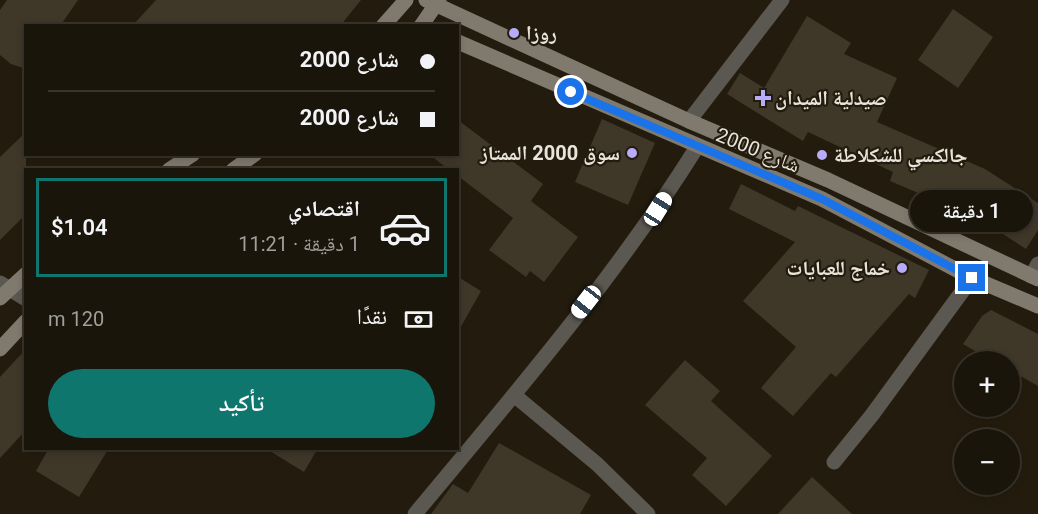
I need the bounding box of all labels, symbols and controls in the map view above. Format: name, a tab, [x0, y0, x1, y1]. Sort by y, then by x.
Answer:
place label: روزا	[526, 21, 557, 45]
marker: روزا	[507, 26, 521, 40]
text: شارع 2000	[300, 47, 399, 72]
route start	[557, 78, 584, 105]
place label: صيدلية الميدان	[775, 86, 887, 110]
marker: صيدلية الميدان	[756, 91, 770, 105]
text: شارع 2000	[300, 105, 399, 130]
street label: شارع 2000	[712, 122, 803, 179]
place label: سوق 2000 الممتاز	[479, 141, 620, 165]
place label: جالكسي للشكلاطة	[834, 143, 967, 171]
marker: سوق 2000 الممتاز	[625, 146, 639, 160]
marker: جالكسي للشكلاطة	[815, 148, 829, 162]
car	[641, 189, 675, 229]
callout: 1 دقيقة	[910, 191, 1034, 233]
text: اقتصادي	[288, 196, 360, 221]
text: 1 دقيقة	[943, 199, 1000, 223]
icon: car	[378, 201, 432, 255]
text: $1.04	[51, 215, 108, 240]
text: 1 دقيقة · 11:21	[238, 232, 360, 256]
place label: خماج للعبايات	[786, 256, 890, 281]
marker: خماج للعبايات	[895, 261, 909, 275]
route end	[958, 264, 985, 291]
car	[568, 282, 604, 322]
icon: cash	[402, 303, 435, 336]
text: نقدًا	[357, 304, 387, 329]
text: 120 m	[48, 307, 104, 331]
map controls	[954, 351, 1020, 495]
button: +	[954, 351, 1020, 417]
button: تأكيد	[48, 369, 435, 438]
button: −	[954, 429, 1020, 495]

